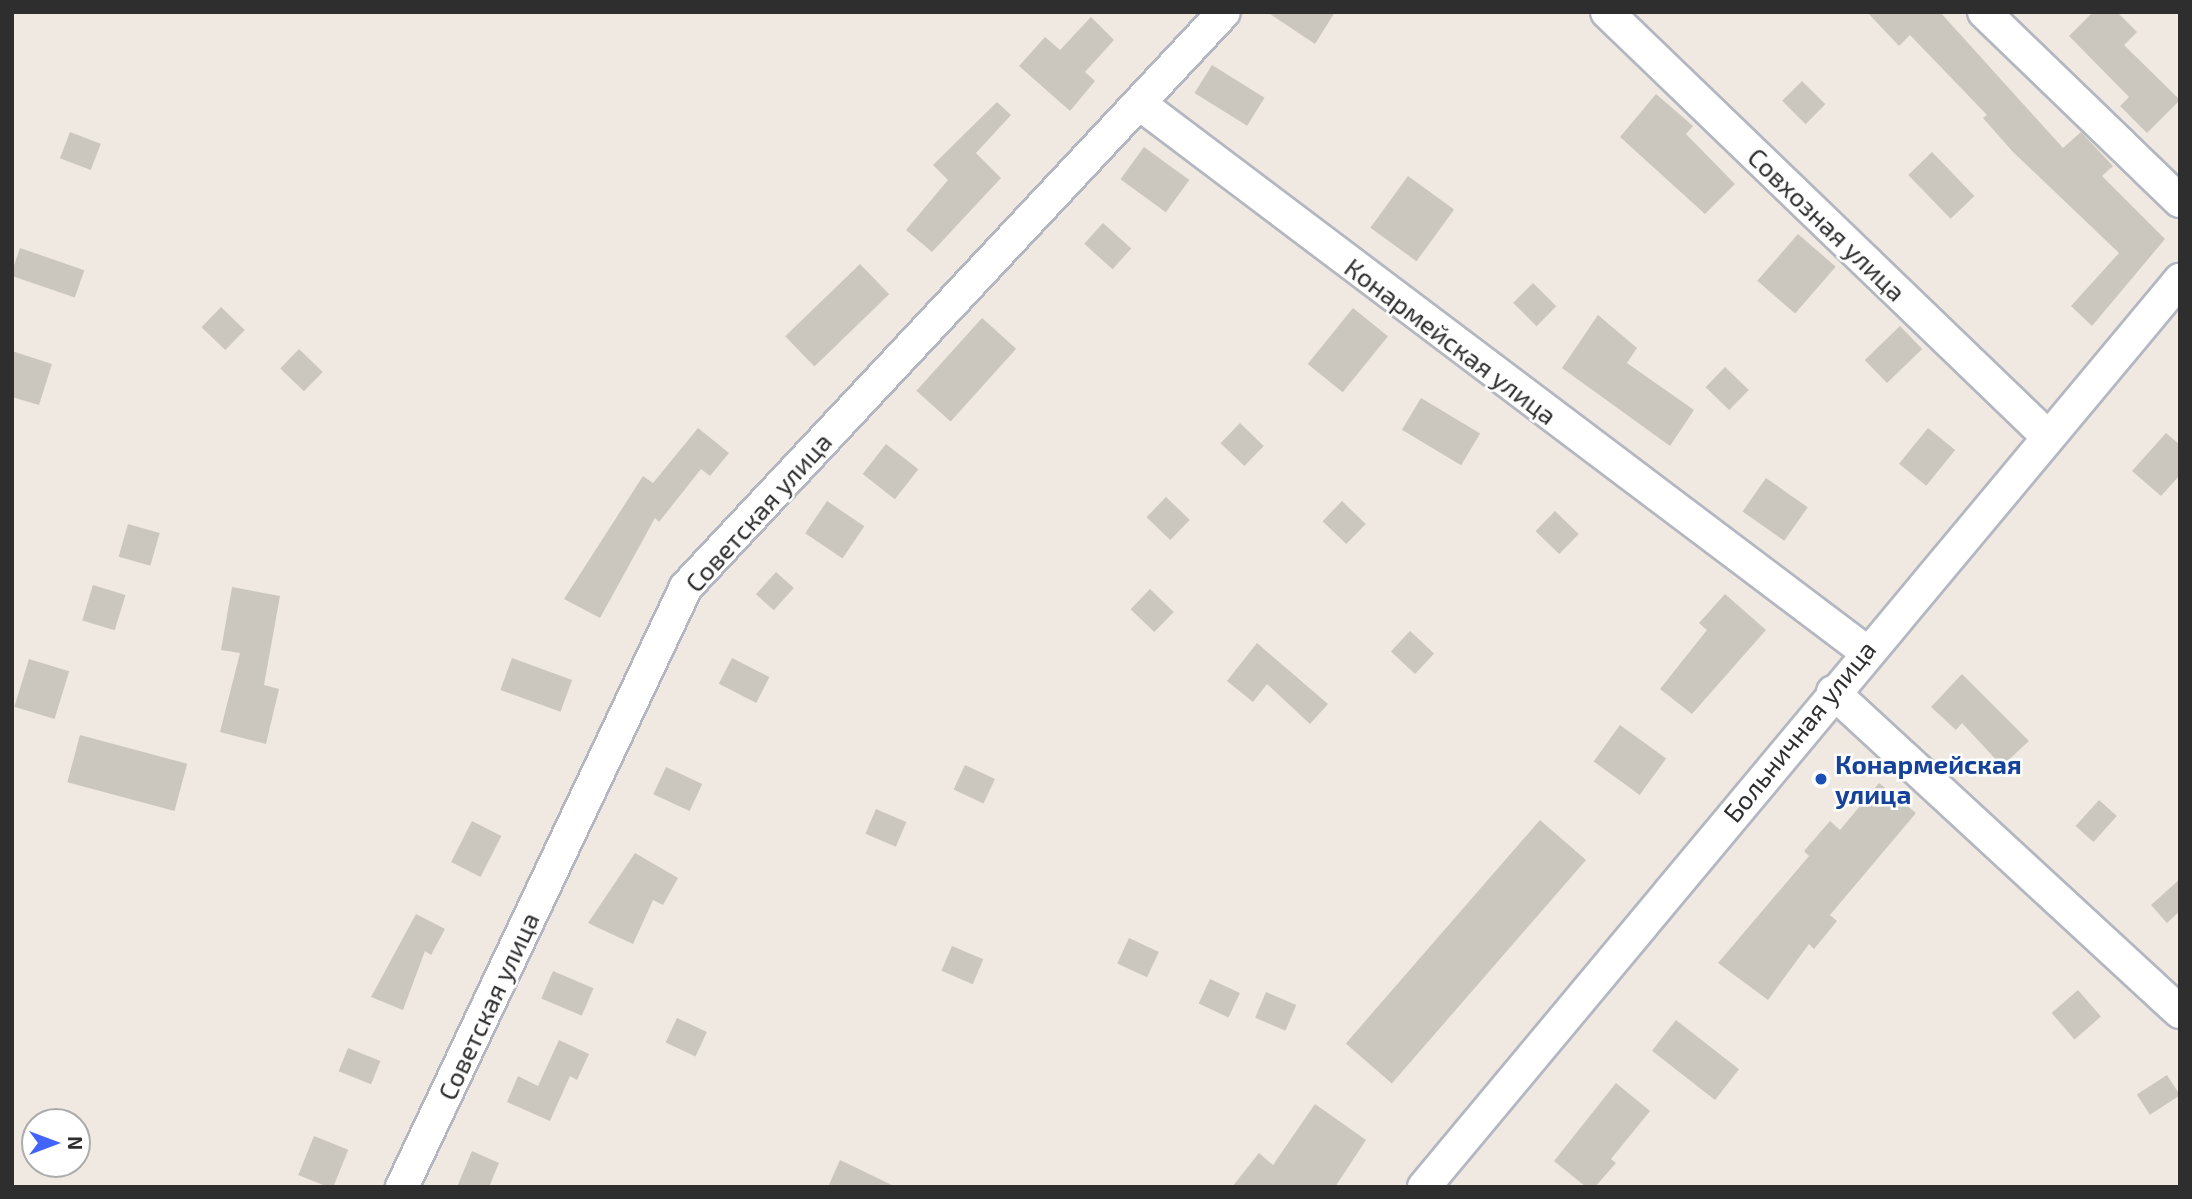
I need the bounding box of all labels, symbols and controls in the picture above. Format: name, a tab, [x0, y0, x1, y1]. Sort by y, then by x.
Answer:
street label: Совхозная улица	[1742, 141, 1912, 307]
street label: Конармейская улица	[1339, 251, 1563, 431]
street label: Советская улица	[678, 426, 838, 598]
street label: Больничная улица	[1716, 634, 1882, 828]
place label: Конармейская улица	[1835, 748, 2022, 810]
marker: Конармейская улица	[1813, 771, 1829, 787]
street label: Советская улица	[431, 907, 545, 1105]
north arrow	[21, 1108, 91, 1178]
text: N	[64, 1136, 87, 1150]

